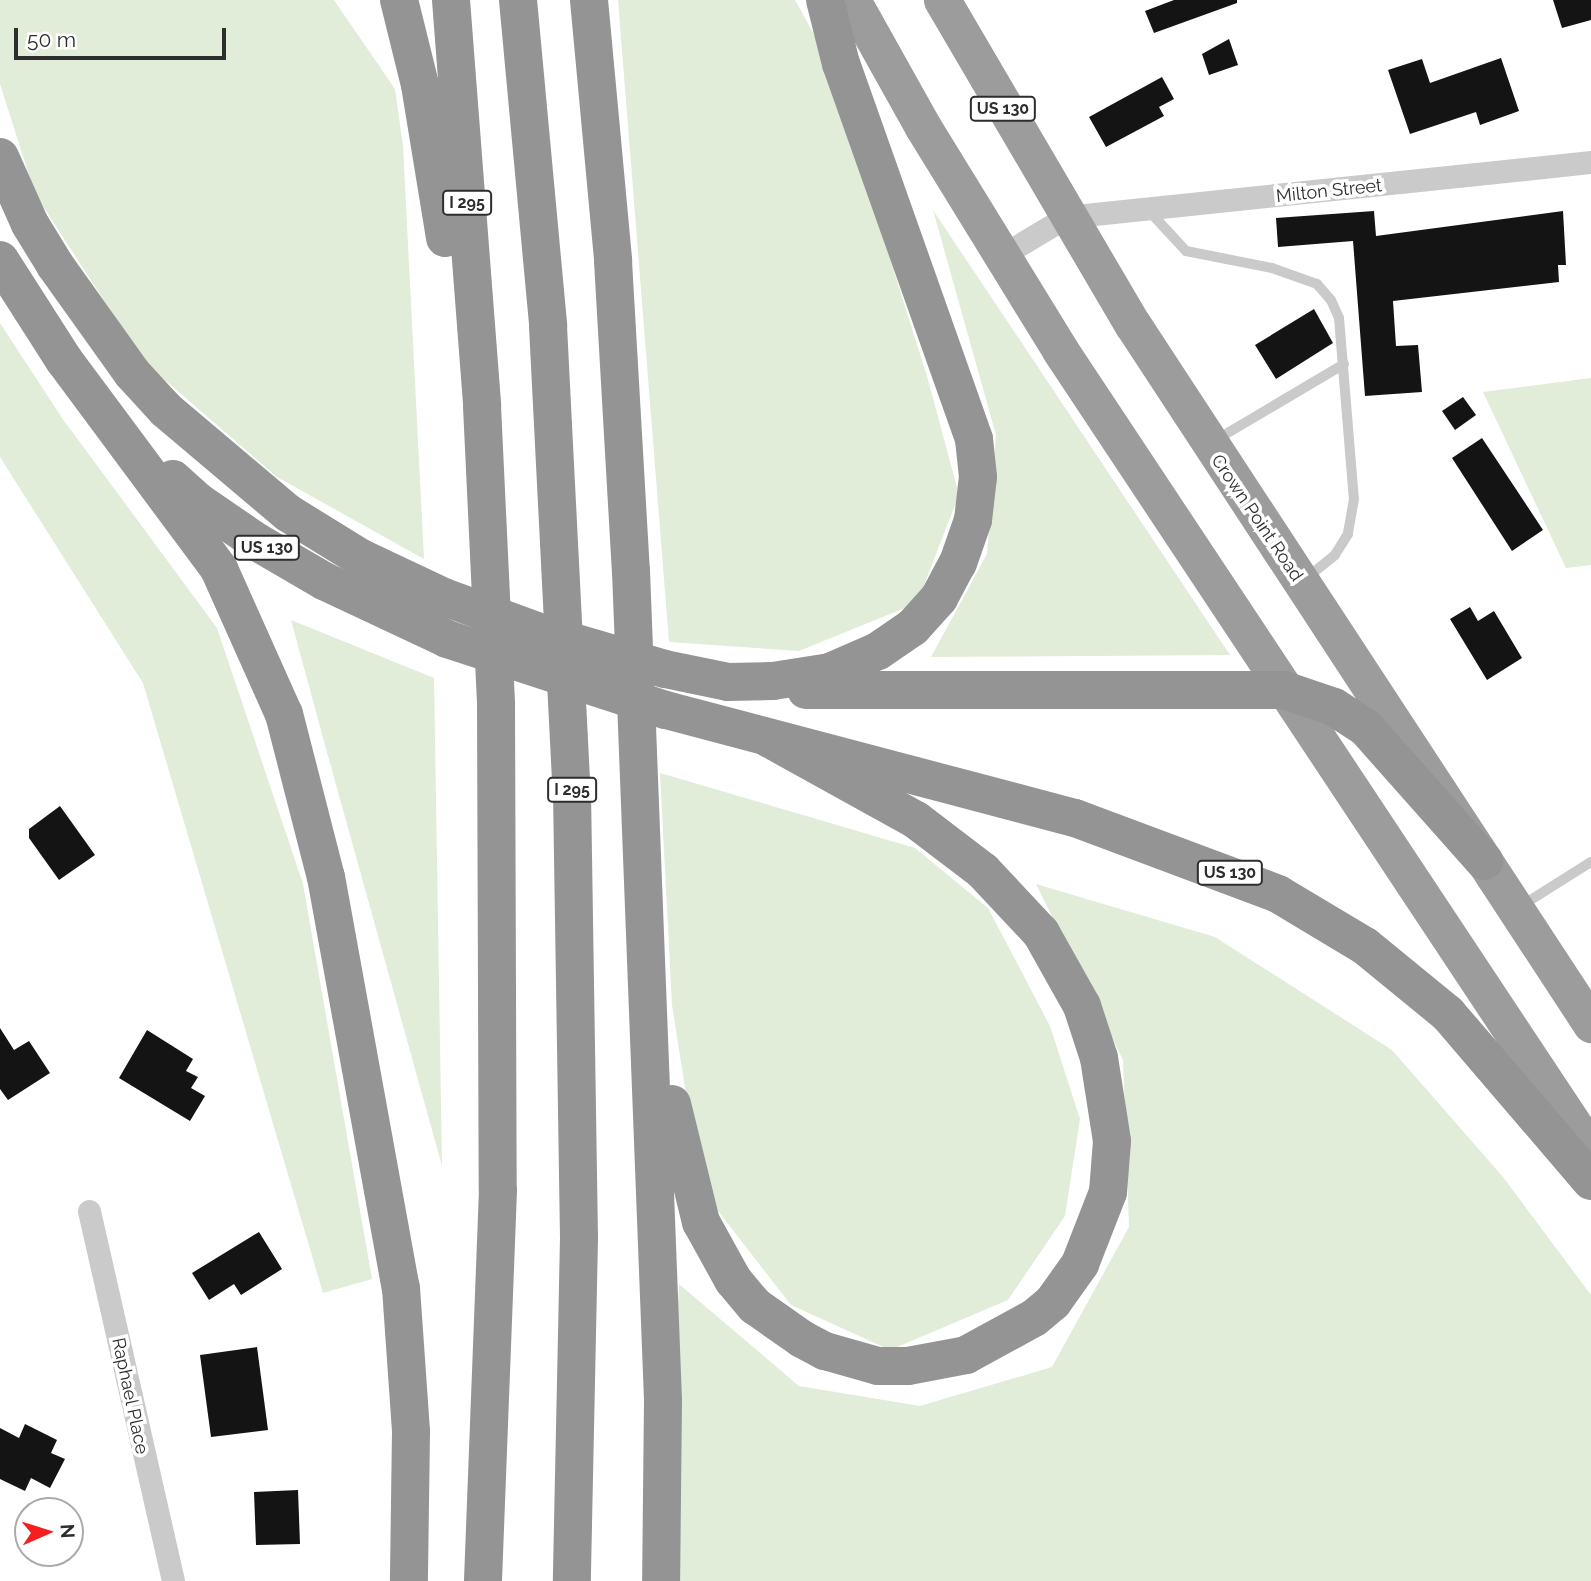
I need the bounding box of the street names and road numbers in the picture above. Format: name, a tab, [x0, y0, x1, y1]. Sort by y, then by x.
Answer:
road number: US 130	[970, 96, 1036, 122]
street label: Milton Street	[1275, 175, 1383, 207]
road number: I 295	[441, 190, 493, 216]
street label: Crown Point Road	[1207, 450, 1307, 586]
road number: US 130	[234, 536, 300, 561]
road number: I 295	[546, 778, 598, 803]
road number: US 130	[1197, 860, 1263, 886]
street label: Raphael Place	[107, 1335, 153, 1457]

